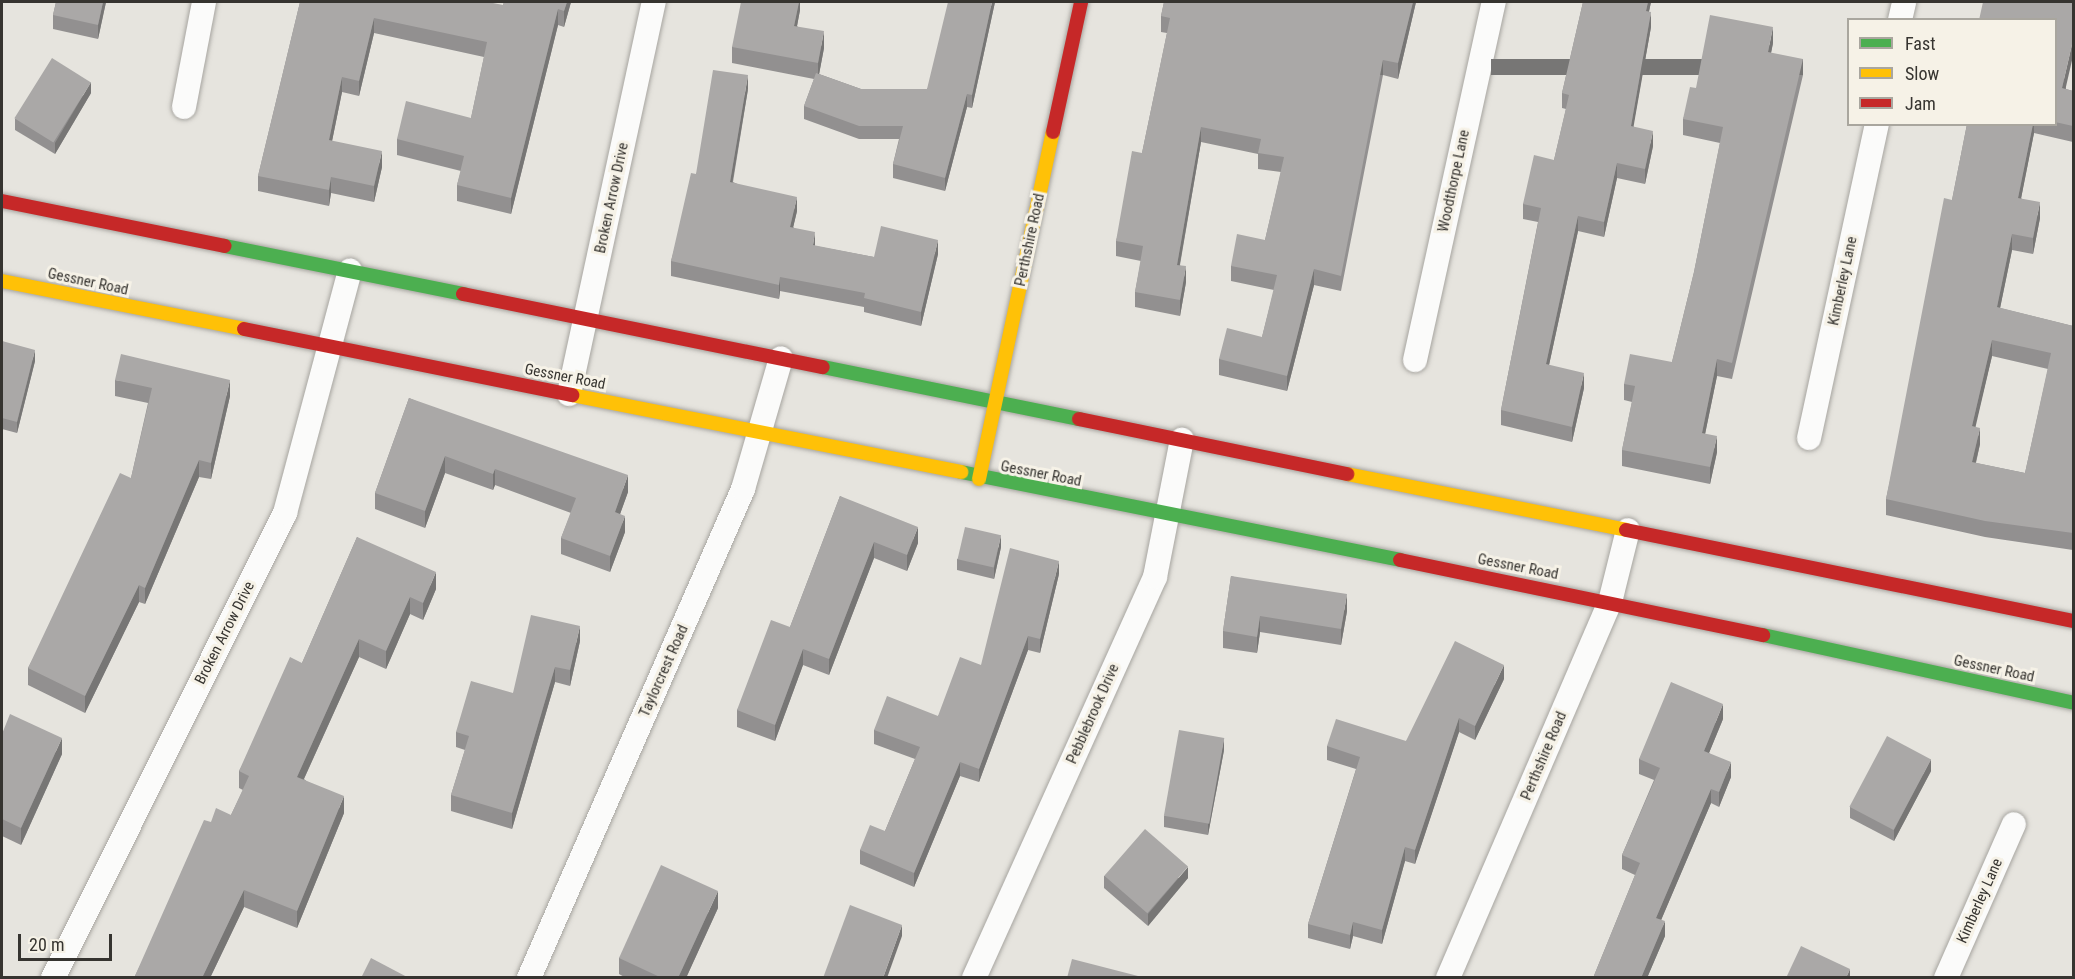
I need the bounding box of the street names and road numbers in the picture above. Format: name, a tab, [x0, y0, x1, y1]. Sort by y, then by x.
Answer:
street label: Woodthorpe Lane	[1434, 128, 1474, 234]
street label: Broken Arrow Drive	[591, 141, 633, 255]
street label: Perthshire Road	[1011, 192, 1049, 288]
street label: Kimberley Lane	[1825, 235, 1861, 327]
street label: Gessner Road	[46, 265, 130, 299]
street label: Gessner Road	[523, 360, 607, 394]
street label: Gessner Road	[999, 457, 1083, 491]
street label: Gessner Road	[1476, 550, 1560, 584]
street label: Broken Arrow Drive	[191, 579, 259, 687]
street label: Taylorcrest Road	[636, 622, 692, 720]
street label: Gessner Road	[1952, 652, 2036, 686]
street label: Pebblebrook Drive	[1063, 661, 1123, 767]
street label: Perthshire Road	[1517, 709, 1571, 803]
street label: Kimberley Lane	[1953, 856, 2007, 946]

